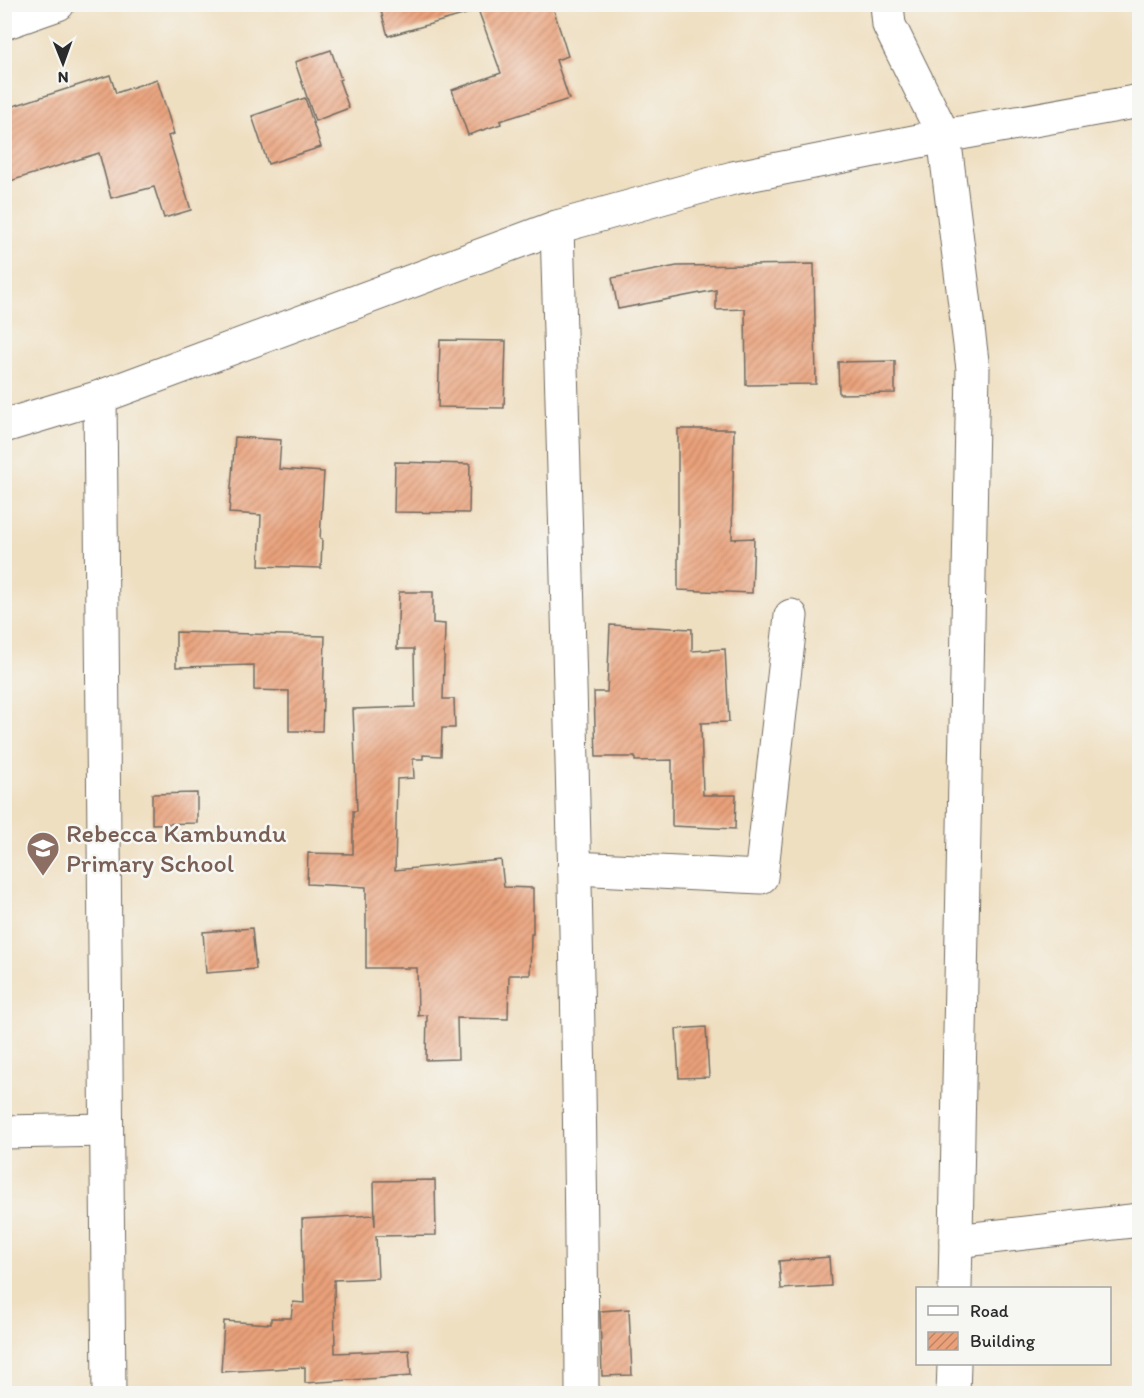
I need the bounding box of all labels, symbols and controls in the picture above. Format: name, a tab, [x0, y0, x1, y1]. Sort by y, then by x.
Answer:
north arrow	[33, 33, 93, 93]
text: N	[58, 68, 69, 87]
place label: Rebecca Kambundu Primary School	[66, 817, 286, 879]
school or university icon: Rebecca Kambundu Primary School	[25, 830, 61, 877]
legend	[916, 1287, 1111, 1365]
text: Road	[970, 1300, 1009, 1322]
text: Building	[970, 1330, 1036, 1352]

